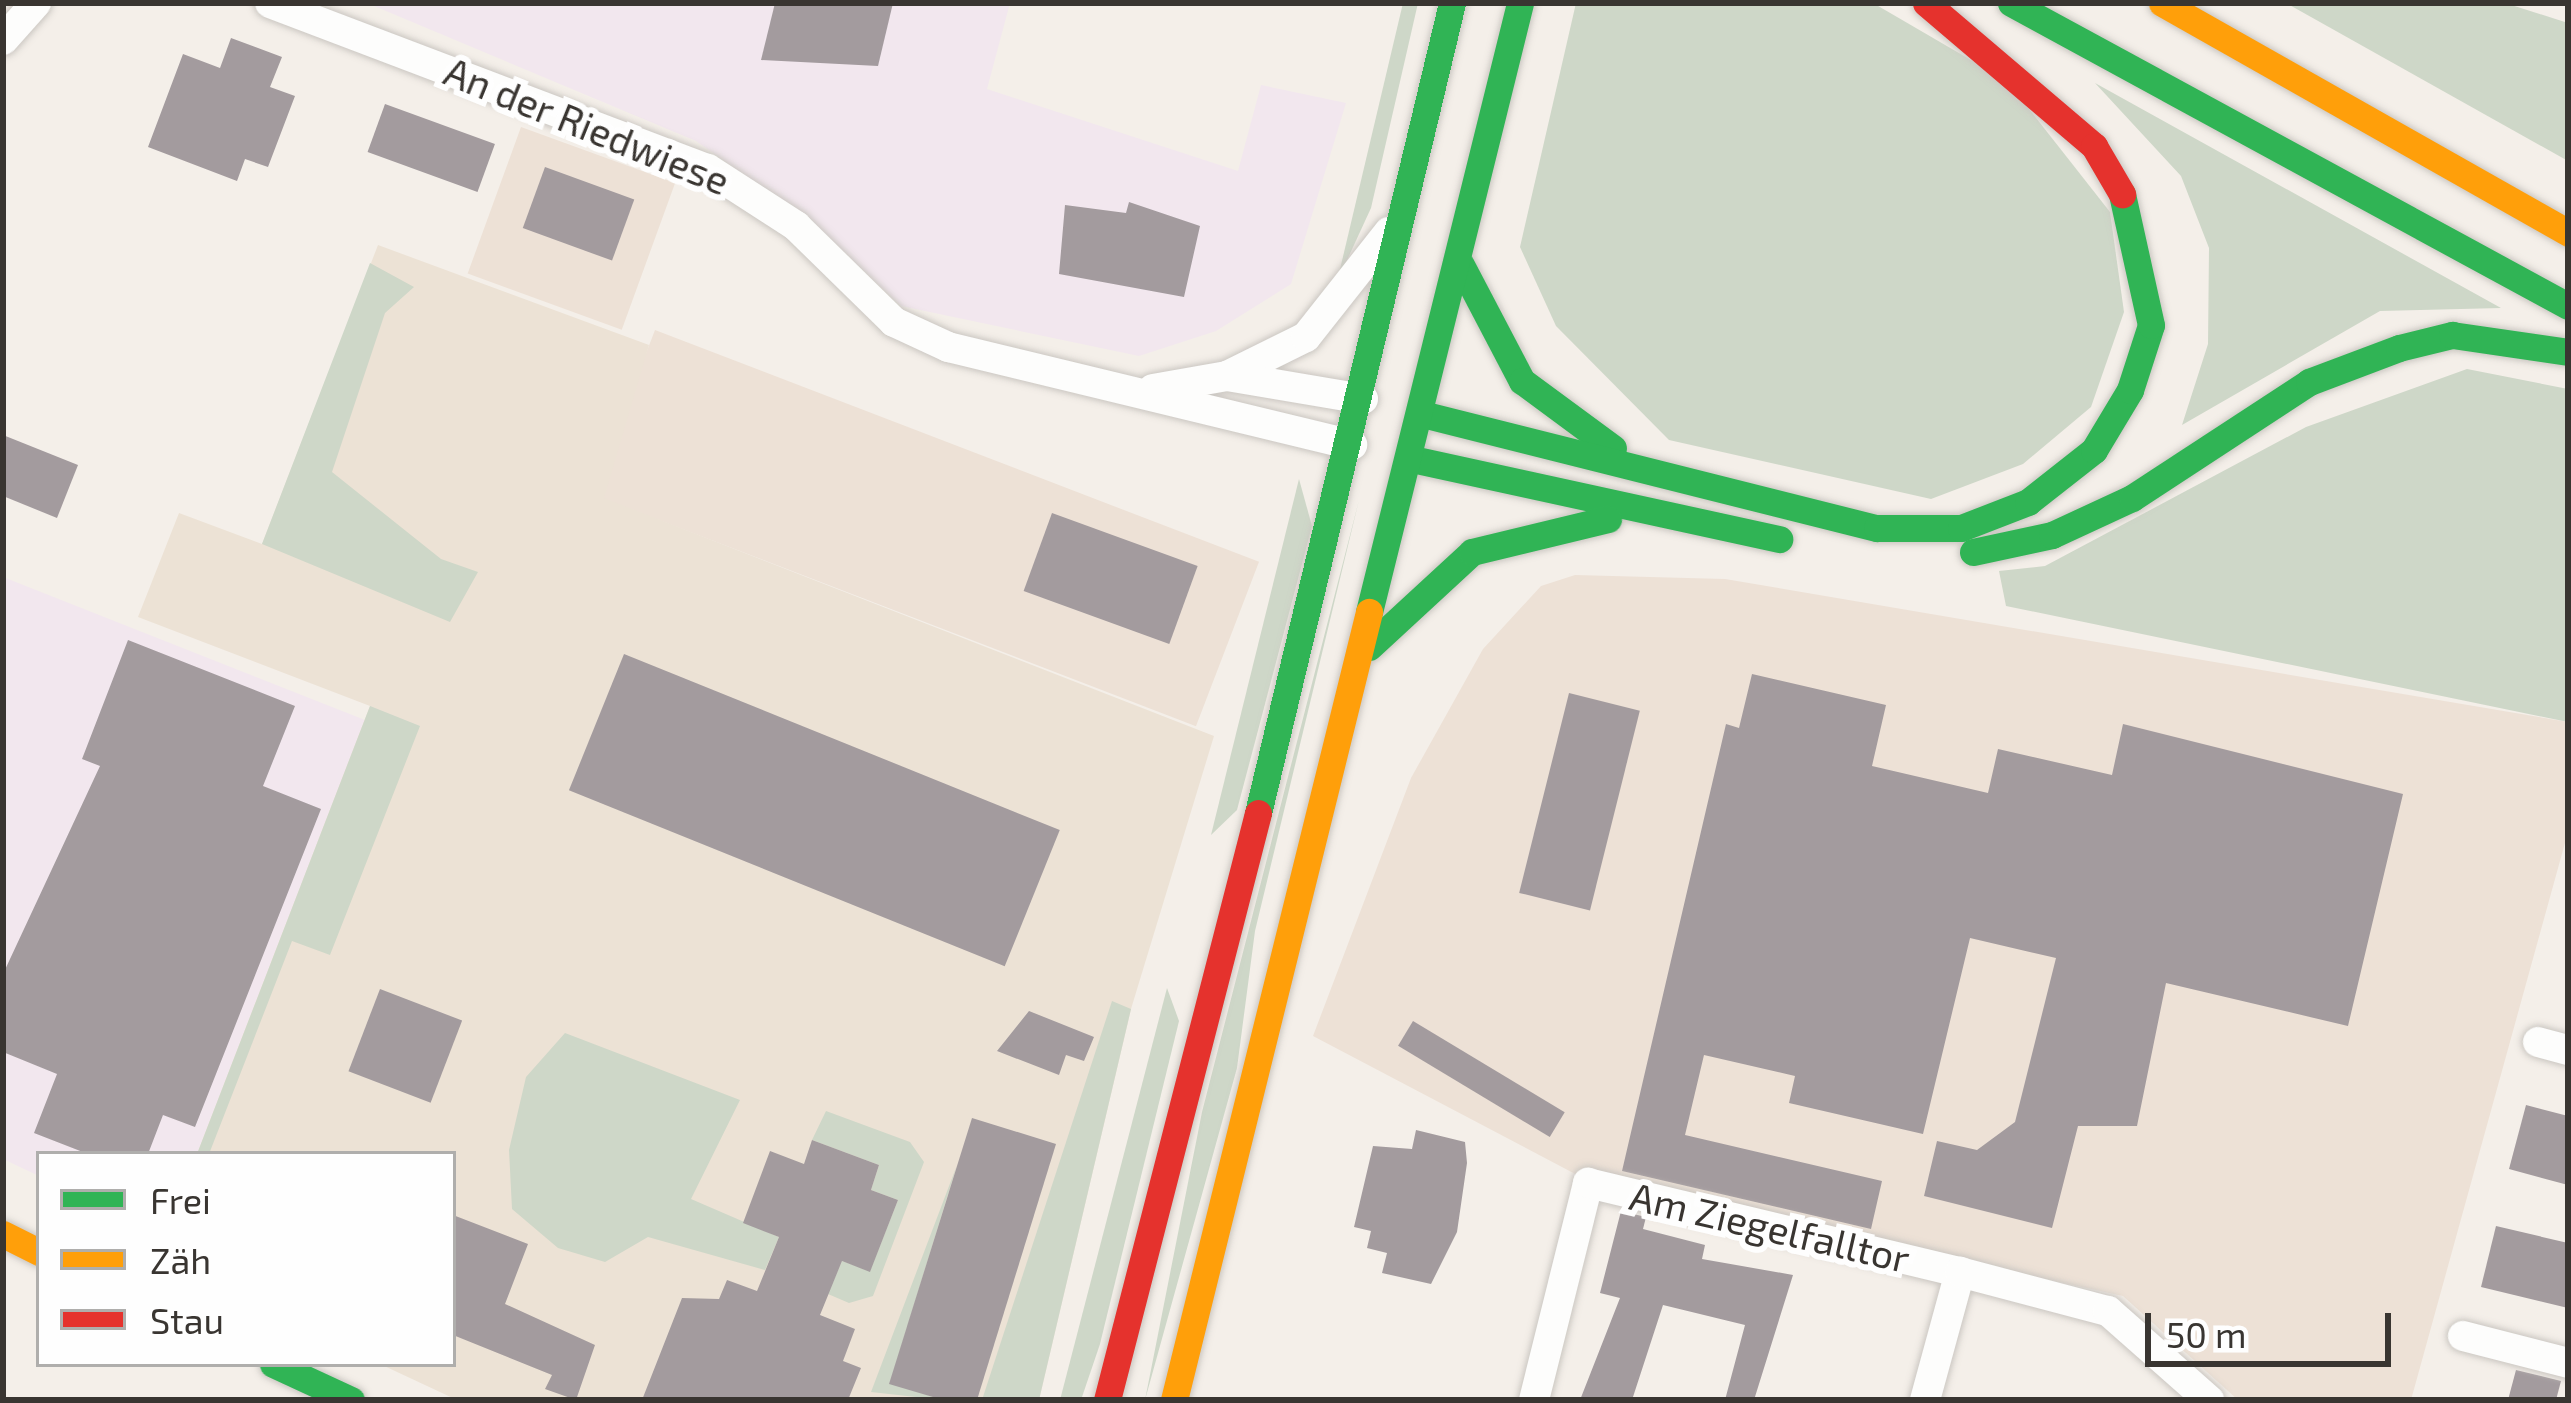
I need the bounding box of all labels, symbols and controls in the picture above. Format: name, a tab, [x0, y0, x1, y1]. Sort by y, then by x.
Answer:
street label: An der Riedwiese	[437, 47, 737, 205]
legend	[36, 1151, 456, 1367]
street label: Am Ziegelfalltor	[1626, 1172, 1914, 1282]
text: Frei	[150, 1178, 211, 1221]
text: Zäh	[150, 1238, 211, 1281]
scale bar	[2151, 1289, 2397, 1363]
text: Stau	[150, 1298, 224, 1341]
text: 50 m	[2166, 1312, 2247, 1355]

